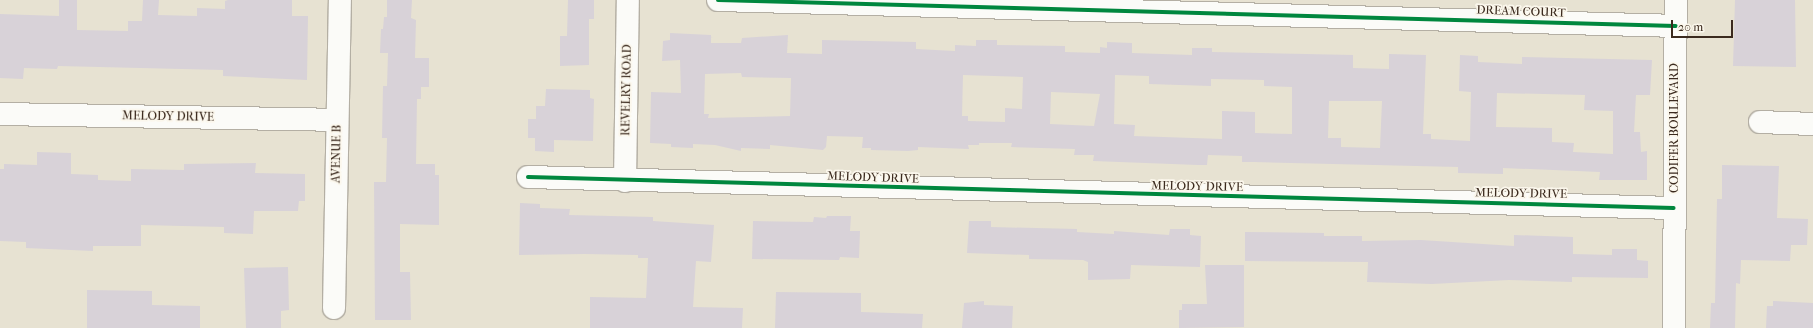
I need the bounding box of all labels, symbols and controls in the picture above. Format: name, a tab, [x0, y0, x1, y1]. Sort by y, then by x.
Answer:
street label: DREAM COURT	[1476, 3, 1566, 21]
scale bar	[1673, 12, 1735, 38]
text: 20 m	[1678, 20, 1703, 34]
street label: REVELRY ROAD	[619, 44, 635, 136]
street label: CODIFER BOULEVARD	[1668, 63, 1682, 193]
street label: MELODY DRIVE	[122, 109, 214, 125]
street label: AVENUE B	[329, 125, 345, 183]
street label: MELODY DRIVE	[827, 169, 919, 187]
street label: MELODY DRIVE	[1151, 179, 1243, 195]
street label: MELODY DRIVE	[1475, 186, 1567, 202]

